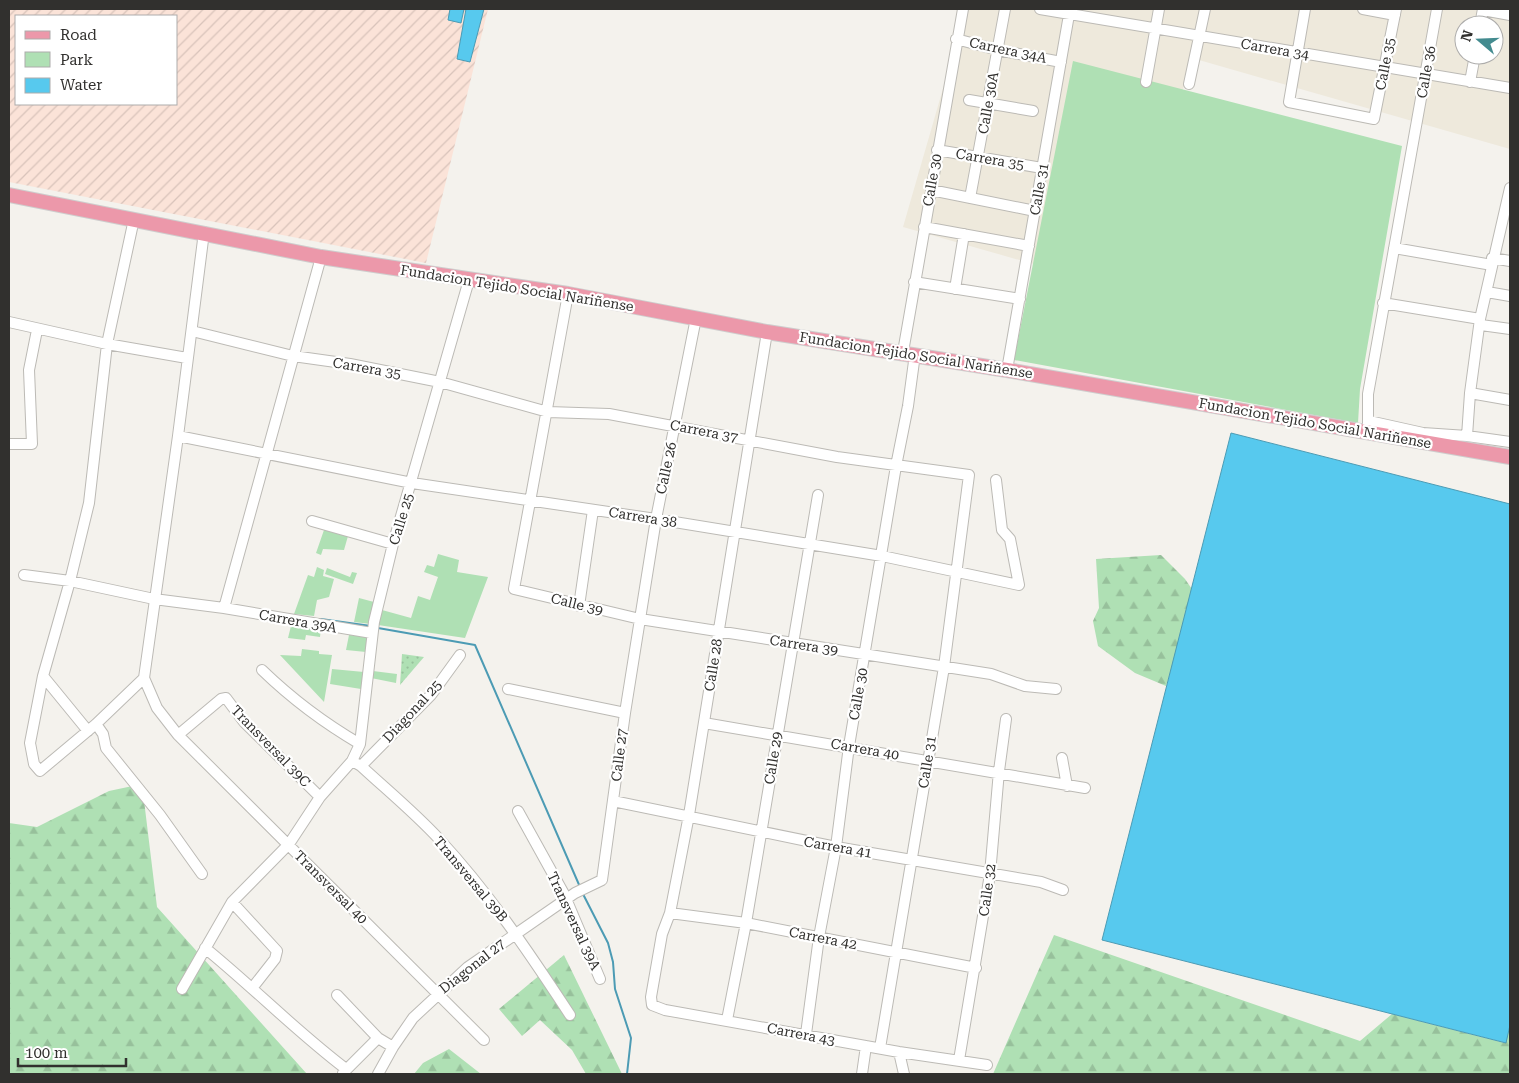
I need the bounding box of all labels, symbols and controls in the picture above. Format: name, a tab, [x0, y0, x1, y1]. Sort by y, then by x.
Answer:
legend	[15, 15, 178, 105]
north arrow	[1454, 15, 1504, 65]
text: Road	[60, 26, 97, 44]
text: N	[1457, 28, 1476, 43]
street label: Carrera 34A	[968, 34, 1048, 66]
street label: Carrera 34	[1240, 35, 1311, 63]
street label: Calle 35	[1372, 36, 1398, 92]
street label: Calle 36	[1414, 44, 1439, 100]
text: Park	[60, 51, 94, 69]
street label: Calle 30A	[975, 70, 1001, 135]
text: Water	[60, 76, 102, 94]
street label: Carrera 35	[955, 145, 1026, 173]
street label: Calle 30	[920, 152, 945, 208]
street label: Calle 31	[1027, 161, 1052, 217]
street label: Fundacion Tejido Social Nariñense	[399, 262, 635, 314]
street label: Fundacion Tejido Social Nariñense	[798, 329, 1034, 381]
street label: Carrera 35	[332, 354, 403, 382]
street label: Fundacion Tejido Social Nariñense	[1197, 395, 1433, 451]
street label: Carrera 37	[669, 417, 740, 445]
street label: Calle 26	[653, 440, 679, 496]
street label: Calle 25	[386, 491, 416, 547]
street label: Carrera 38	[608, 504, 679, 530]
street label: Calle 39	[549, 590, 605, 618]
street label: Carrera 39A	[258, 606, 338, 636]
street label: Carrera 39	[769, 632, 840, 658]
street label: Calle 28	[701, 637, 725, 693]
street label: Calle 30	[846, 666, 871, 722]
street label: Diagonal 25	[379, 676, 445, 745]
street label: Transversal 39C	[228, 702, 314, 790]
street label: Calle 27	[608, 727, 630, 782]
street label: Calle 29	[761, 730, 785, 786]
street label: Calle 31	[915, 734, 939, 790]
street label: Carrera 40	[830, 735, 901, 763]
street label: Transversal 39B	[431, 833, 511, 925]
street label: Carrera 41	[803, 833, 874, 861]
street label: Transversal 40	[291, 847, 371, 927]
street label: Calle 32	[975, 862, 999, 917]
street label: Transversal 39A	[544, 869, 604, 973]
street label: Carrera 42	[788, 924, 859, 952]
street label: Diagonal 27	[436, 935, 508, 997]
street label: Carrera 43	[766, 1020, 837, 1048]
scale bar	[18, 1036, 125, 1068]
text: 100 m	[25, 1044, 68, 1062]

